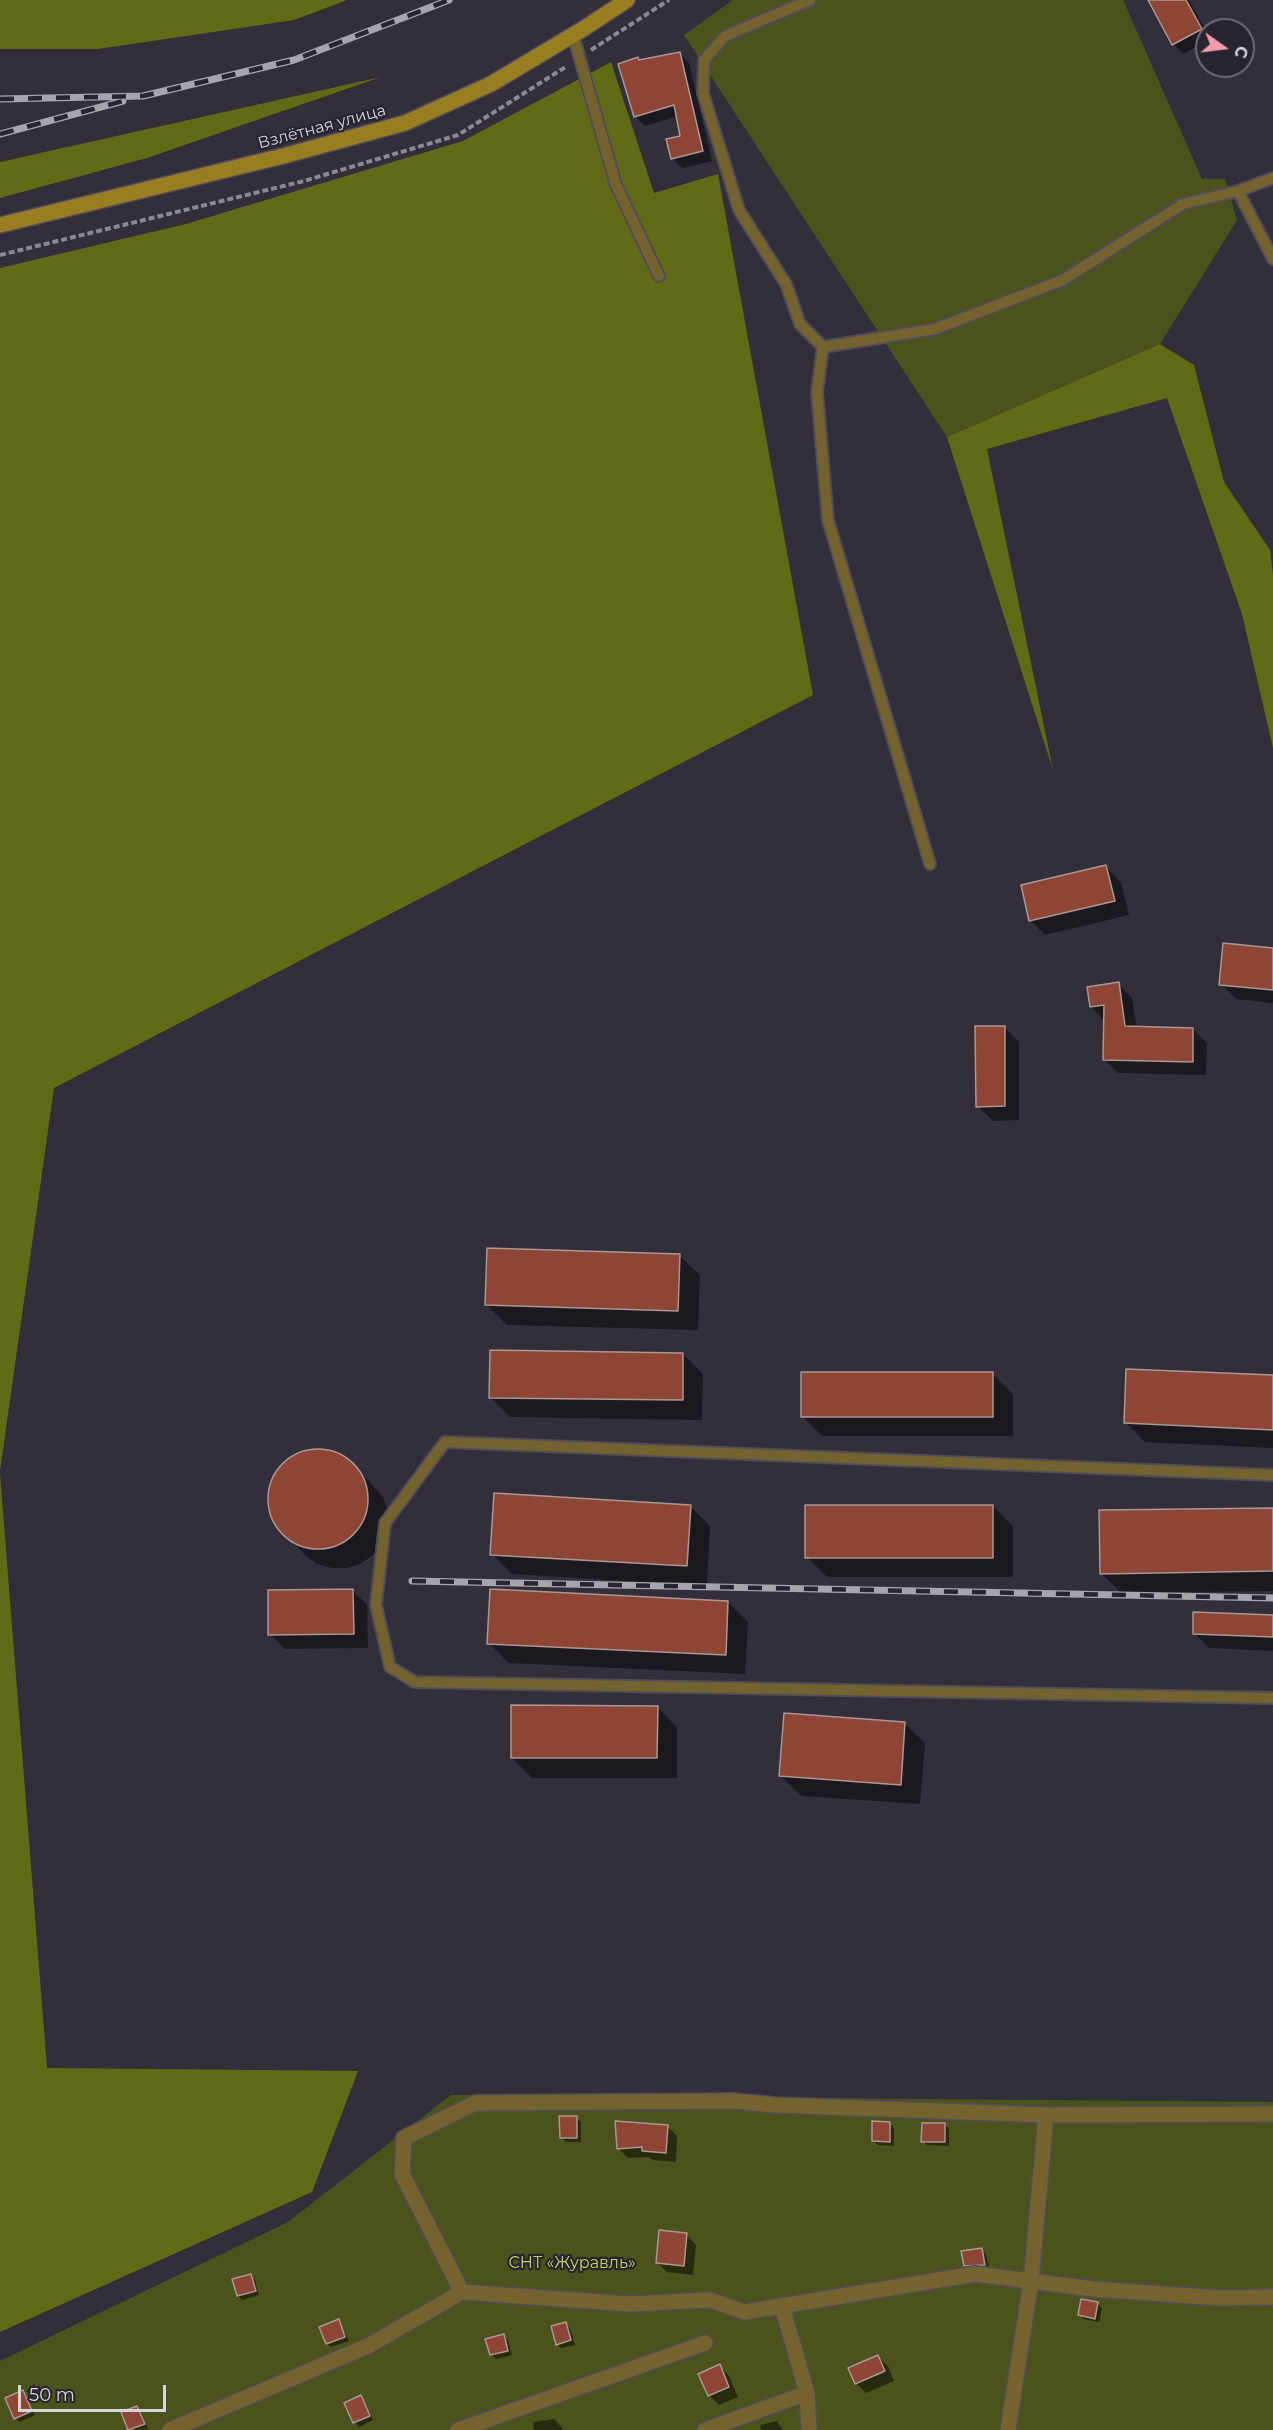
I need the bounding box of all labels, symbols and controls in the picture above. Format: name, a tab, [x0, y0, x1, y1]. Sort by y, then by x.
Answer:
north arrow	[1195, 18, 1255, 78]
text: С	[1230, 44, 1252, 60]
street label: Взлётная улица	[256, 101, 388, 153]
park label: СНТ «Журавль»	[508, 2253, 636, 2273]
scale bar	[21, 2373, 170, 2411]
text: 50 m	[29, 2384, 75, 2406]

